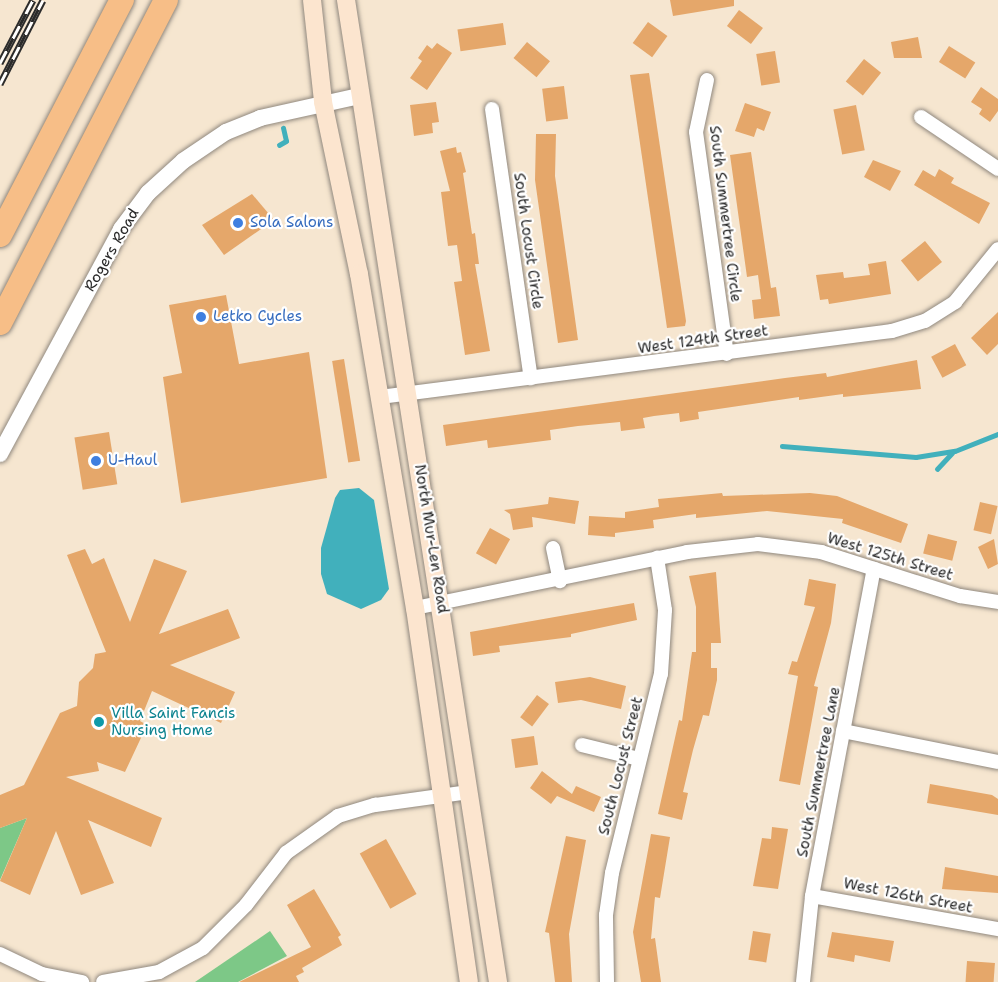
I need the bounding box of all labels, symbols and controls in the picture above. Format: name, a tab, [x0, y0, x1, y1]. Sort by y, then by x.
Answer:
street label: South Summertree Circle	[705, 125, 745, 303]
street label: South Locust Circle	[510, 172, 546, 310]
street label: Rogers Road	[81, 205, 143, 295]
place label: Sola Salons	[250, 214, 333, 232]
marker: Sola Salons	[231, 216, 245, 230]
place label: Letko Cycles	[213, 308, 302, 326]
marker: Letko Cycles	[194, 310, 208, 324]
street label: West 124th Street	[637, 322, 769, 358]
place label: U-Haul	[108, 452, 157, 470]
marker: U-Haul	[89, 454, 103, 468]
street label: North Mur-Len Road	[410, 463, 452, 615]
street label: West 125th Street	[825, 529, 955, 585]
street label: South Summertree Lane	[794, 685, 844, 859]
street label: South Locust Street	[595, 695, 647, 837]
place label: Villa Saint Fancis Nursing Home	[111, 704, 235, 739]
marker: Villa Saint Fancis Nursing Home	[92, 715, 106, 729]
street label: West 126th Street	[842, 875, 974, 917]

